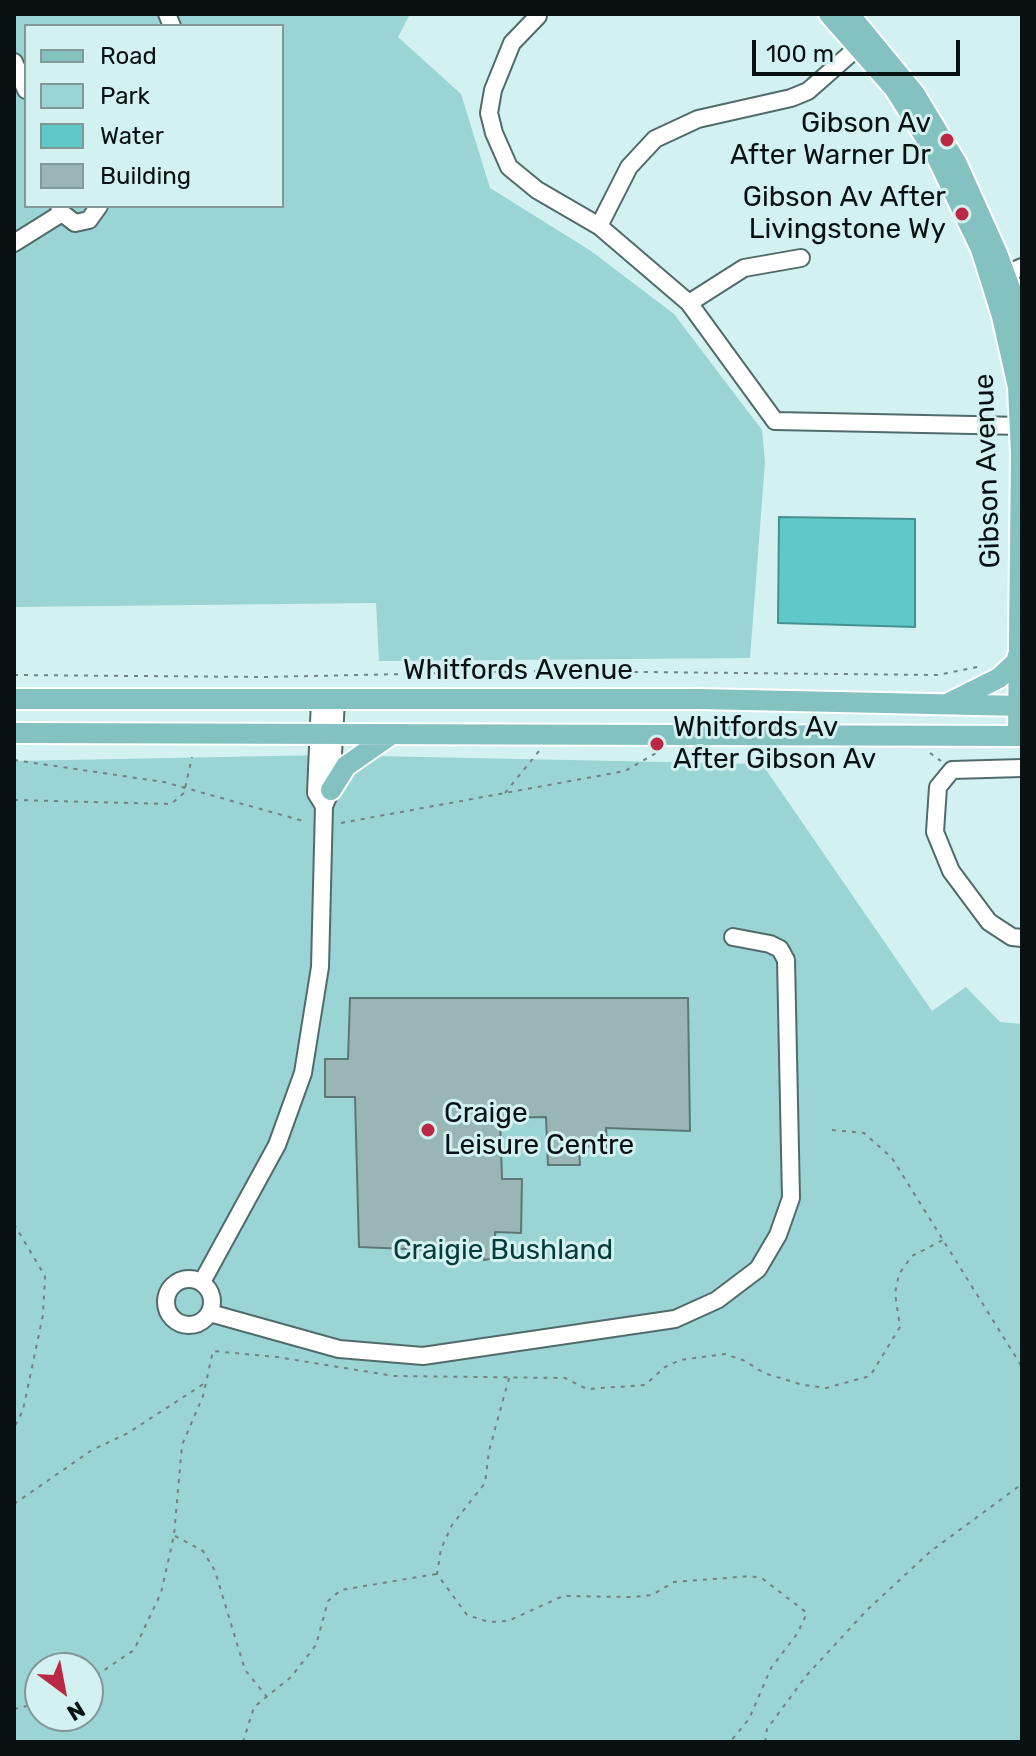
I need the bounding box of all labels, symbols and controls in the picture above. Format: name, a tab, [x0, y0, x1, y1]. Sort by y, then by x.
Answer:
legend	[24, 24, 284, 208]
scale bar	[756, 24, 964, 74]
text: 100 m	[766, 40, 834, 68]
text: Road	[100, 42, 157, 70]
text: Park	[100, 82, 150, 110]
place label: Gibson Av After Warner Dr	[730, 107, 931, 173]
text: Water	[100, 122, 164, 150]
marker: Gibson Av After Warner Dr	[938, 131, 956, 149]
text: Building	[100, 162, 191, 190]
place label: Gibson Av After Livingstone Wy	[743, 181, 946, 247]
marker: Gibson Av After Livingstone Wy	[953, 205, 971, 223]
street label: Gibson Avenue	[968, 373, 1008, 569]
street label: Whitfords Avenue	[403, 654, 633, 688]
place label: Whitfords Av After Gibson Av	[673, 711, 876, 777]
marker: Whitfords Av After Gibson Av	[648, 735, 666, 753]
place label: Craige Leisure Centre	[444, 1097, 634, 1163]
marker: Craige Leisure Centre	[419, 1121, 437, 1139]
park label: Craigie Bushland	[393, 1234, 613, 1268]
north arrow	[24, 1652, 104, 1732]
text: N	[62, 1695, 90, 1727]

